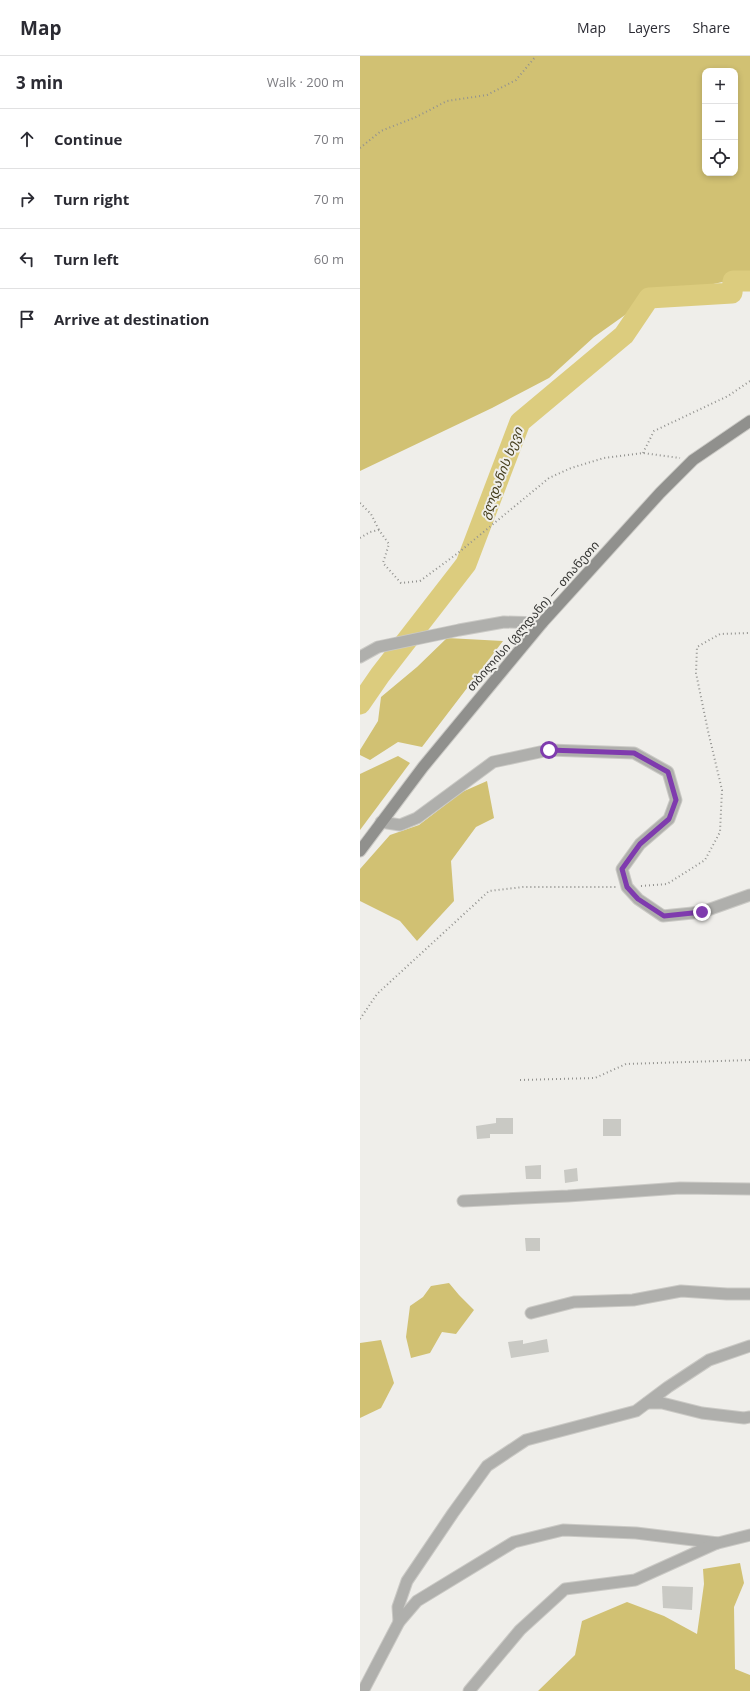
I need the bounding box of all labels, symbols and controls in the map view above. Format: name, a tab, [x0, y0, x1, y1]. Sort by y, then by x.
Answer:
text: Map	[20, 15, 61, 41]
text: Map	[577, 18, 606, 37]
text: Layers	[628, 18, 670, 37]
text: Share	[692, 18, 730, 37]
map controls	[702, 68, 738, 176]
button: +	[702, 68, 738, 104]
text: 3 min	[16, 71, 63, 94]
text: Walk · 200 m	[267, 73, 344, 91]
button: −	[702, 104, 738, 140]
icon: ahead	[16, 128, 38, 150]
text: Continue	[54, 129, 122, 149]
text: 70 m	[314, 130, 344, 148]
button: locate	[702, 140, 738, 176]
icon: right	[16, 188, 38, 210]
text: Turn right	[54, 189, 129, 209]
text: 70 m	[314, 190, 344, 208]
icon: left	[16, 248, 38, 270]
text: Turn left	[54, 249, 119, 269]
text: 60 m	[314, 250, 344, 268]
icon: arrive	[16, 308, 38, 330]
text: Arrive at destination	[54, 309, 209, 329]
water label: გლდანის ხევი	[475, 424, 527, 521]
street label: თბილისი (გლდანი) — თიანეთი	[463, 537, 603, 695]
route start	[540, 741, 558, 759]
route end	[693, 903, 711, 921]

